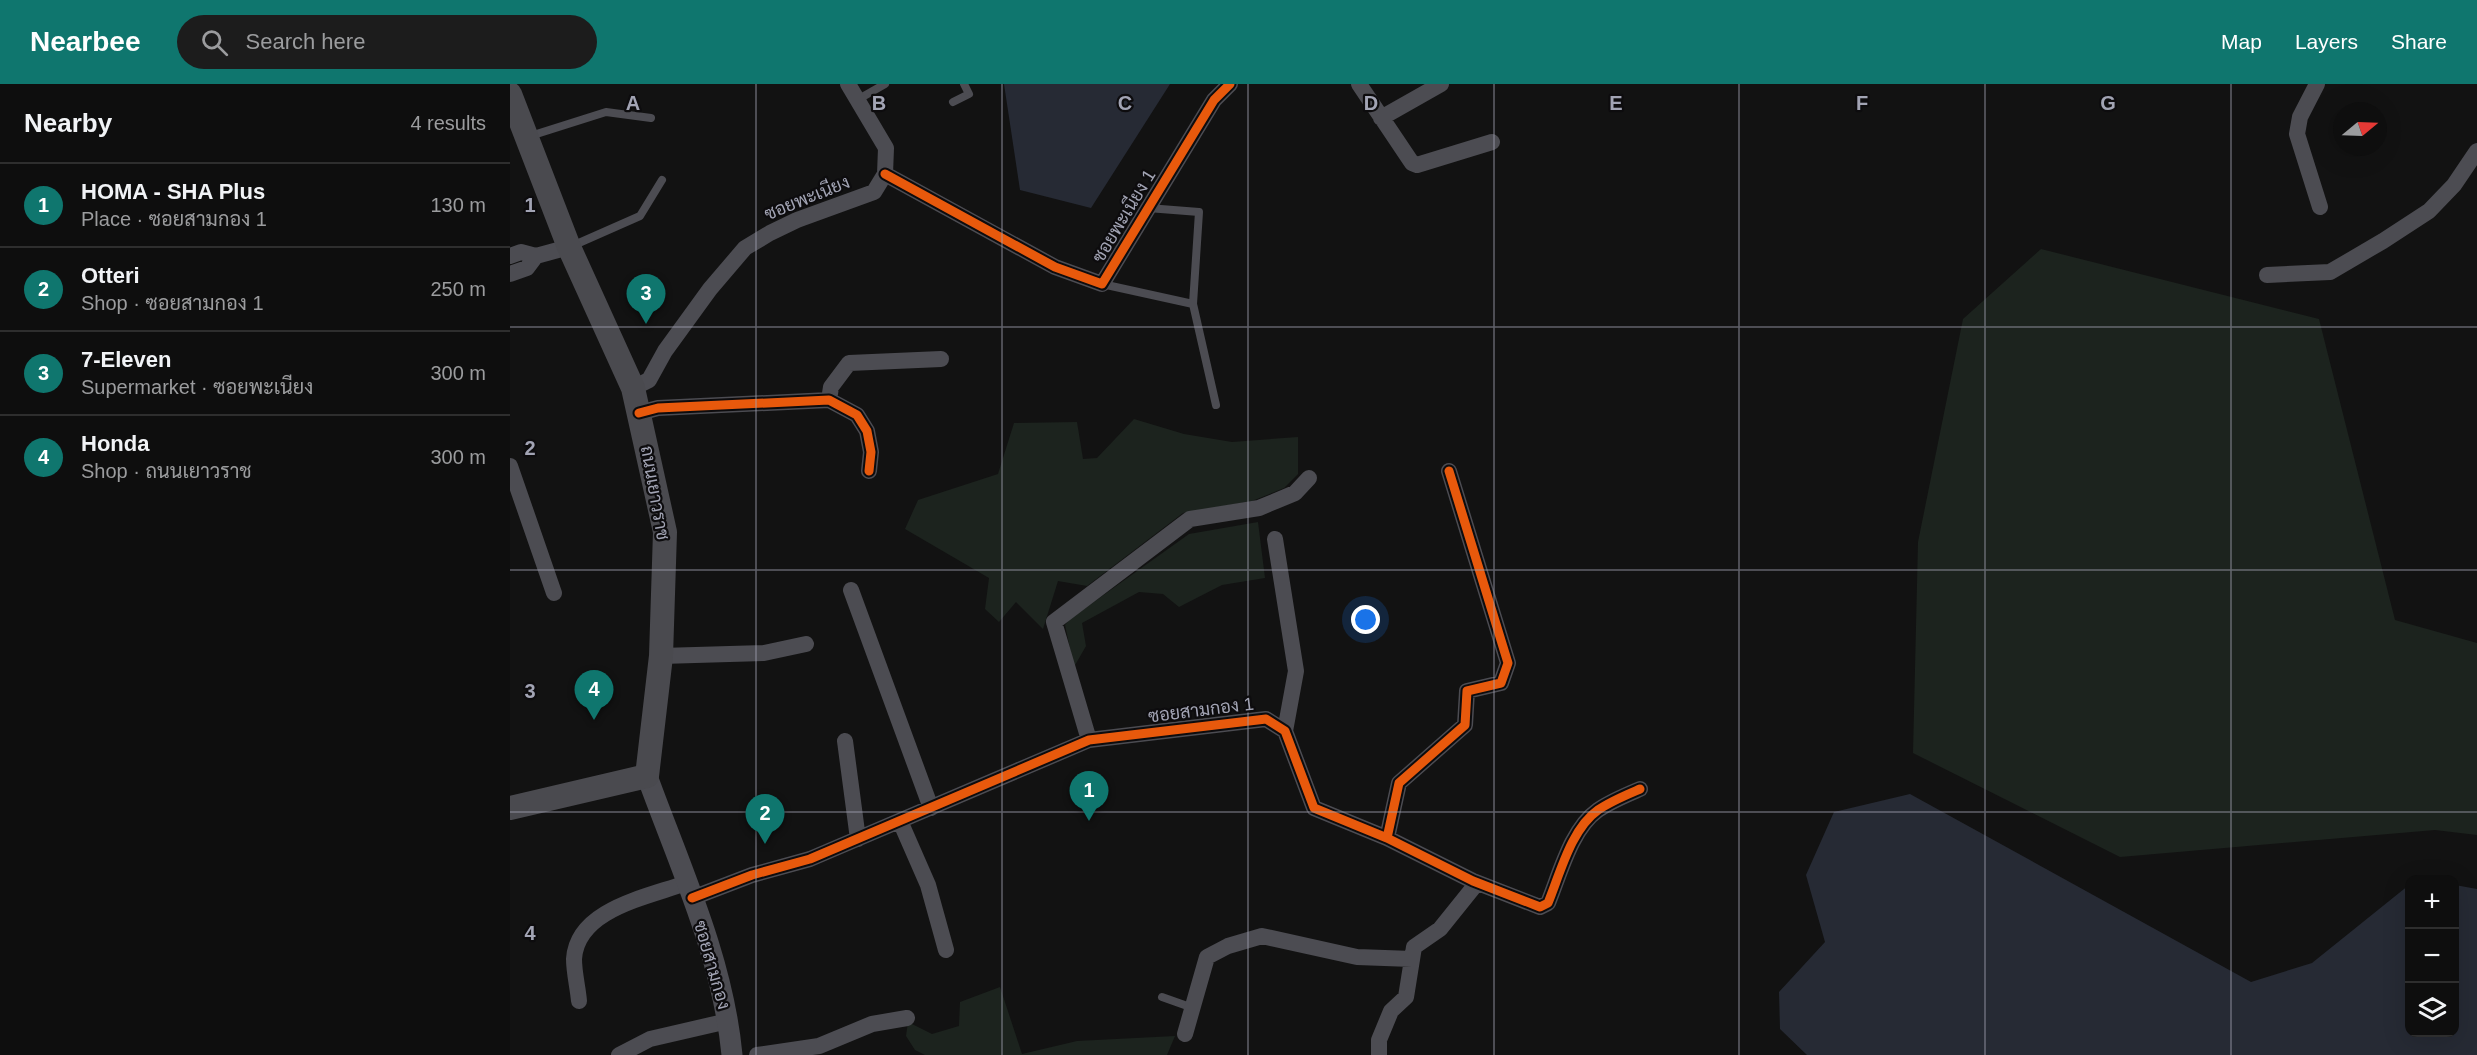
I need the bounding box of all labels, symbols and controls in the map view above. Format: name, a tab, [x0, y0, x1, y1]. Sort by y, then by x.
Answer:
search box	[177, 15, 597, 69]
text: Nearbee	[30, 26, 141, 57]
icon: search	[198, 26, 231, 59]
text: Search here	[246, 29, 365, 54]
text: Map	[2221, 30, 2262, 53]
text: Layers	[2295, 30, 2358, 53]
text: Share	[2391, 30, 2447, 53]
text: A	[626, 92, 640, 114]
text: B	[872, 92, 886, 114]
text: C	[1118, 92, 1132, 114]
text: D	[1364, 92, 1378, 114]
text: E	[1609, 92, 1623, 114]
text: F	[1856, 92, 1868, 114]
text: G	[2100, 92, 2116, 114]
north arrow	[2333, 102, 2387, 156]
text: Nearby	[24, 108, 112, 138]
text: 4 results	[410, 112, 486, 134]
street label: ซอยพะเนียง 1	[1086, 164, 1160, 266]
street label: ซอยพะเนียง	[760, 169, 852, 224]
text: HOMA - SHA Plus	[81, 179, 265, 204]
text: 1	[38, 194, 49, 216]
text: 130 m	[430, 194, 486, 216]
text: 1	[524, 194, 536, 216]
text: Place · ซอยสามกอง 1	[81, 208, 267, 230]
text: Otteri	[81, 263, 140, 288]
pin: 3	[626, 274, 666, 324]
text: 2	[38, 278, 49, 300]
text: 250 m	[430, 278, 486, 300]
text: Shop · ซอยสามกอง 1	[81, 292, 264, 314]
text: 7-Eleven	[81, 347, 172, 372]
text: 3	[38, 362, 49, 384]
text: 300 m	[430, 362, 486, 384]
text: Supermarket · ซอยพะเนียง	[81, 376, 313, 398]
text: Honda	[81, 431, 149, 456]
text: 2	[524, 437, 536, 459]
street label: ถนนเยาวราช	[637, 444, 673, 542]
text: 4	[38, 446, 49, 468]
text: 300 m	[430, 446, 486, 468]
text: Shop · ถนนเยาวราช	[81, 460, 252, 482]
your location	[1351, 605, 1380, 634]
pin: 4	[574, 670, 614, 720]
text: 3	[524, 680, 536, 702]
street label: ซอยสามกอง 1	[1147, 694, 1255, 726]
pin: 1	[1070, 772, 1108, 821]
pin: 2	[746, 794, 784, 844]
map controls	[2405, 875, 2459, 1037]
button: +	[2405, 875, 2459, 929]
street label: ซอยสามกอง	[690, 918, 734, 1012]
text: 4	[524, 922, 536, 944]
button: −	[2405, 929, 2459, 983]
button: layers	[2405, 983, 2459, 1037]

